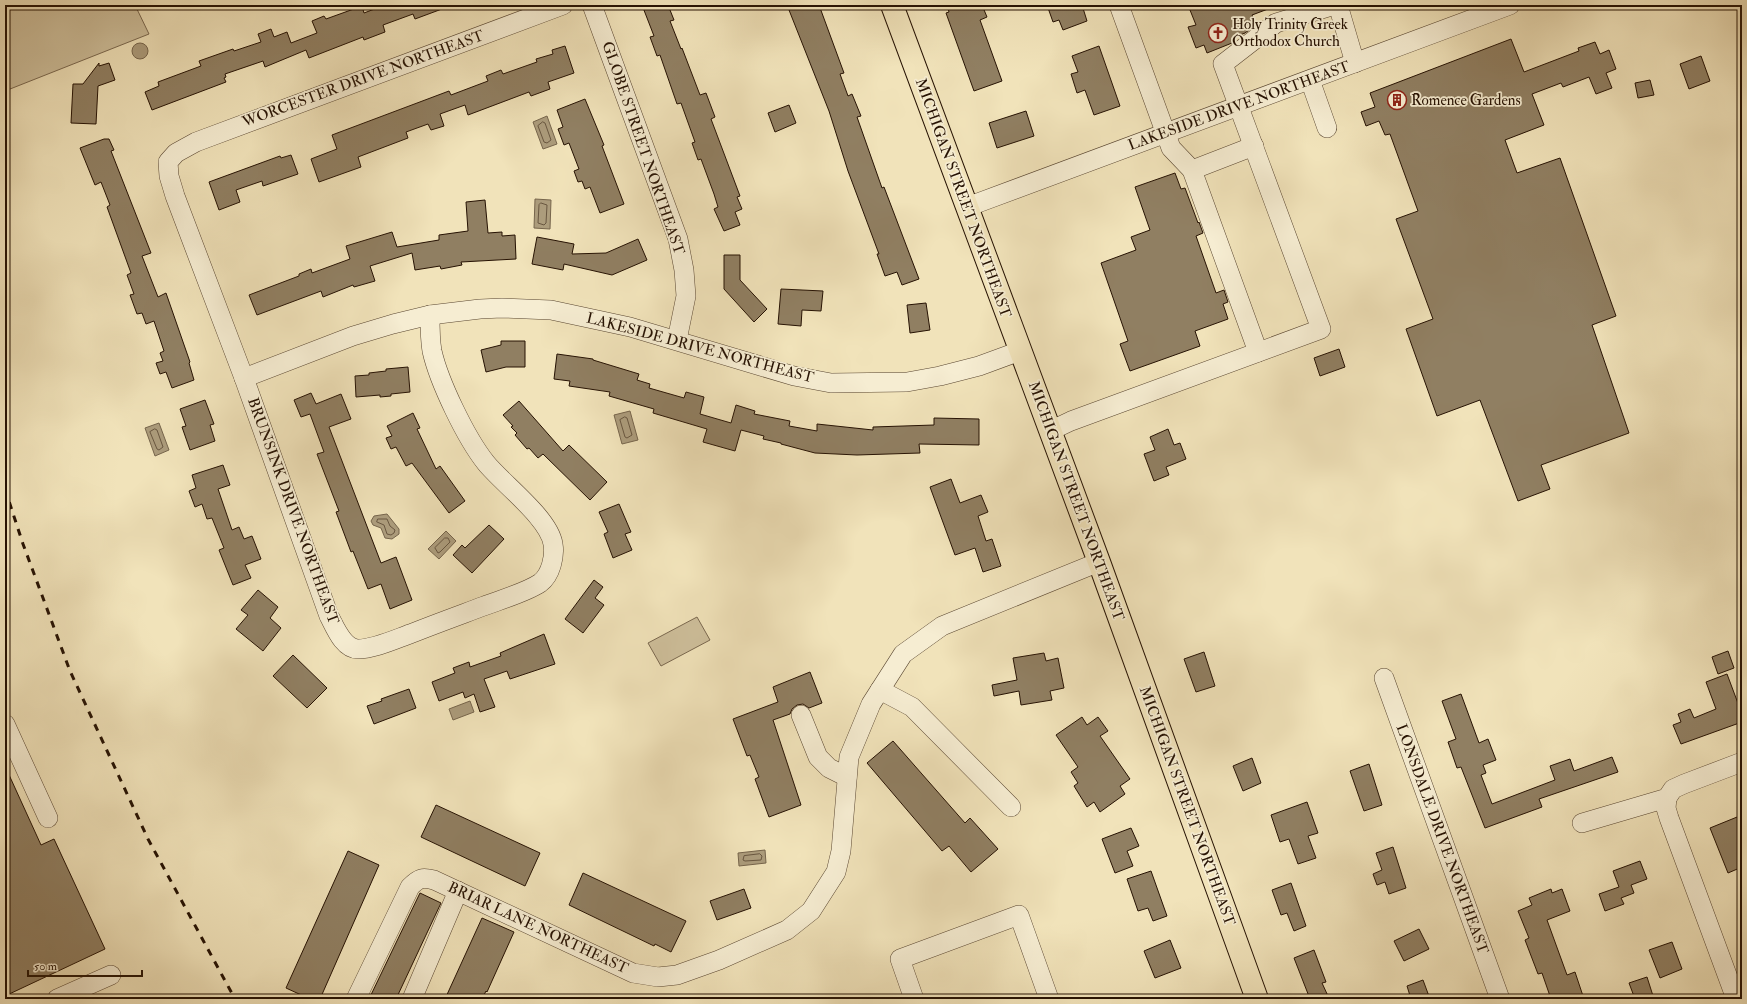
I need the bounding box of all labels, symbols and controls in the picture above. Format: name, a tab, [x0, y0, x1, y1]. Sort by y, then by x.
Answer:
place label: Holy Trinity Greek Orthodox Church	[1232, 15, 1348, 51]
church icon: Holy Trinity Greek Orthodox Church	[1207, 22, 1229, 44]
street label: WORCESTER DRIVE NORTHEAST	[239, 26, 486, 132]
street label: GLOBE STREET NORTHEAST	[598, 39, 688, 257]
street label: LAKESIDE DRIVE NORTHEAST	[1125, 57, 1353, 155]
street label: MICHIGAN STREET NORTHEAST	[911, 76, 1015, 320]
building icon: Romence Gardens	[1386, 89, 1408, 111]
place label: Romence Gardens	[1411, 91, 1521, 110]
street label: LAKESIDE DRIVE NORTHEAST	[584, 308, 816, 388]
street label: MICHIGAN STREET NORTHEAST	[1024, 379, 1128, 623]
street label: BRUNSINK DRIVE NORTHEAST	[243, 395, 343, 627]
street label: MICHIGAN STREET NORTHEAST	[1135, 684, 1239, 928]
street label: LONSDALE DRIVE NORTHEAST	[1391, 721, 1493, 957]
street label: BRIAR LANE NORTHEAST	[445, 878, 631, 978]
scale bar	[28, 952, 142, 978]
text: 50 m	[34, 959, 58, 974]

